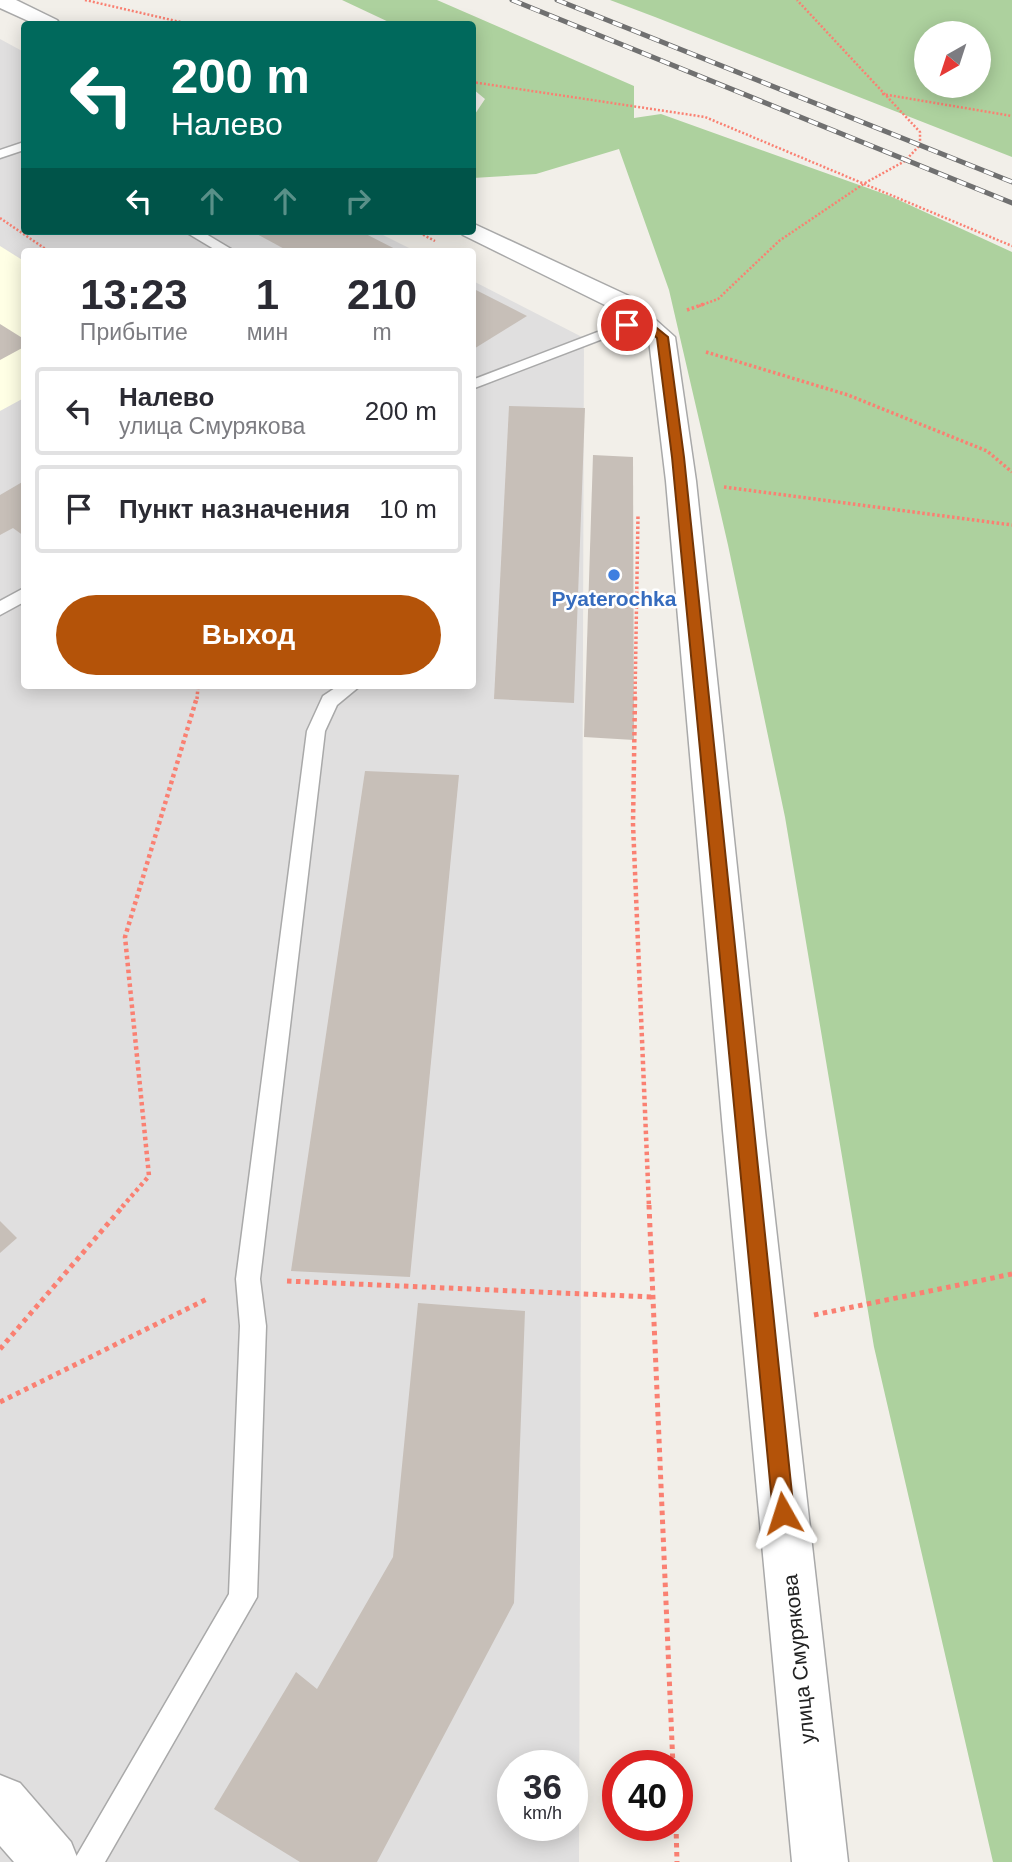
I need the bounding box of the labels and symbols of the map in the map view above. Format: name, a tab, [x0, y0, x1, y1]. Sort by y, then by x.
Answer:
north arrow	[914, 21, 990, 98]
pin	[597, 295, 657, 355]
marker: Pyaterochka	[606, 567, 622, 583]
place label: Pyaterochka	[552, 587, 677, 610]
position arrow	[746, 1476, 820, 1550]
street label: улица Смурякова	[778, 1573, 819, 1745]
speed limit sign: 40	[602, 1750, 693, 1841]

